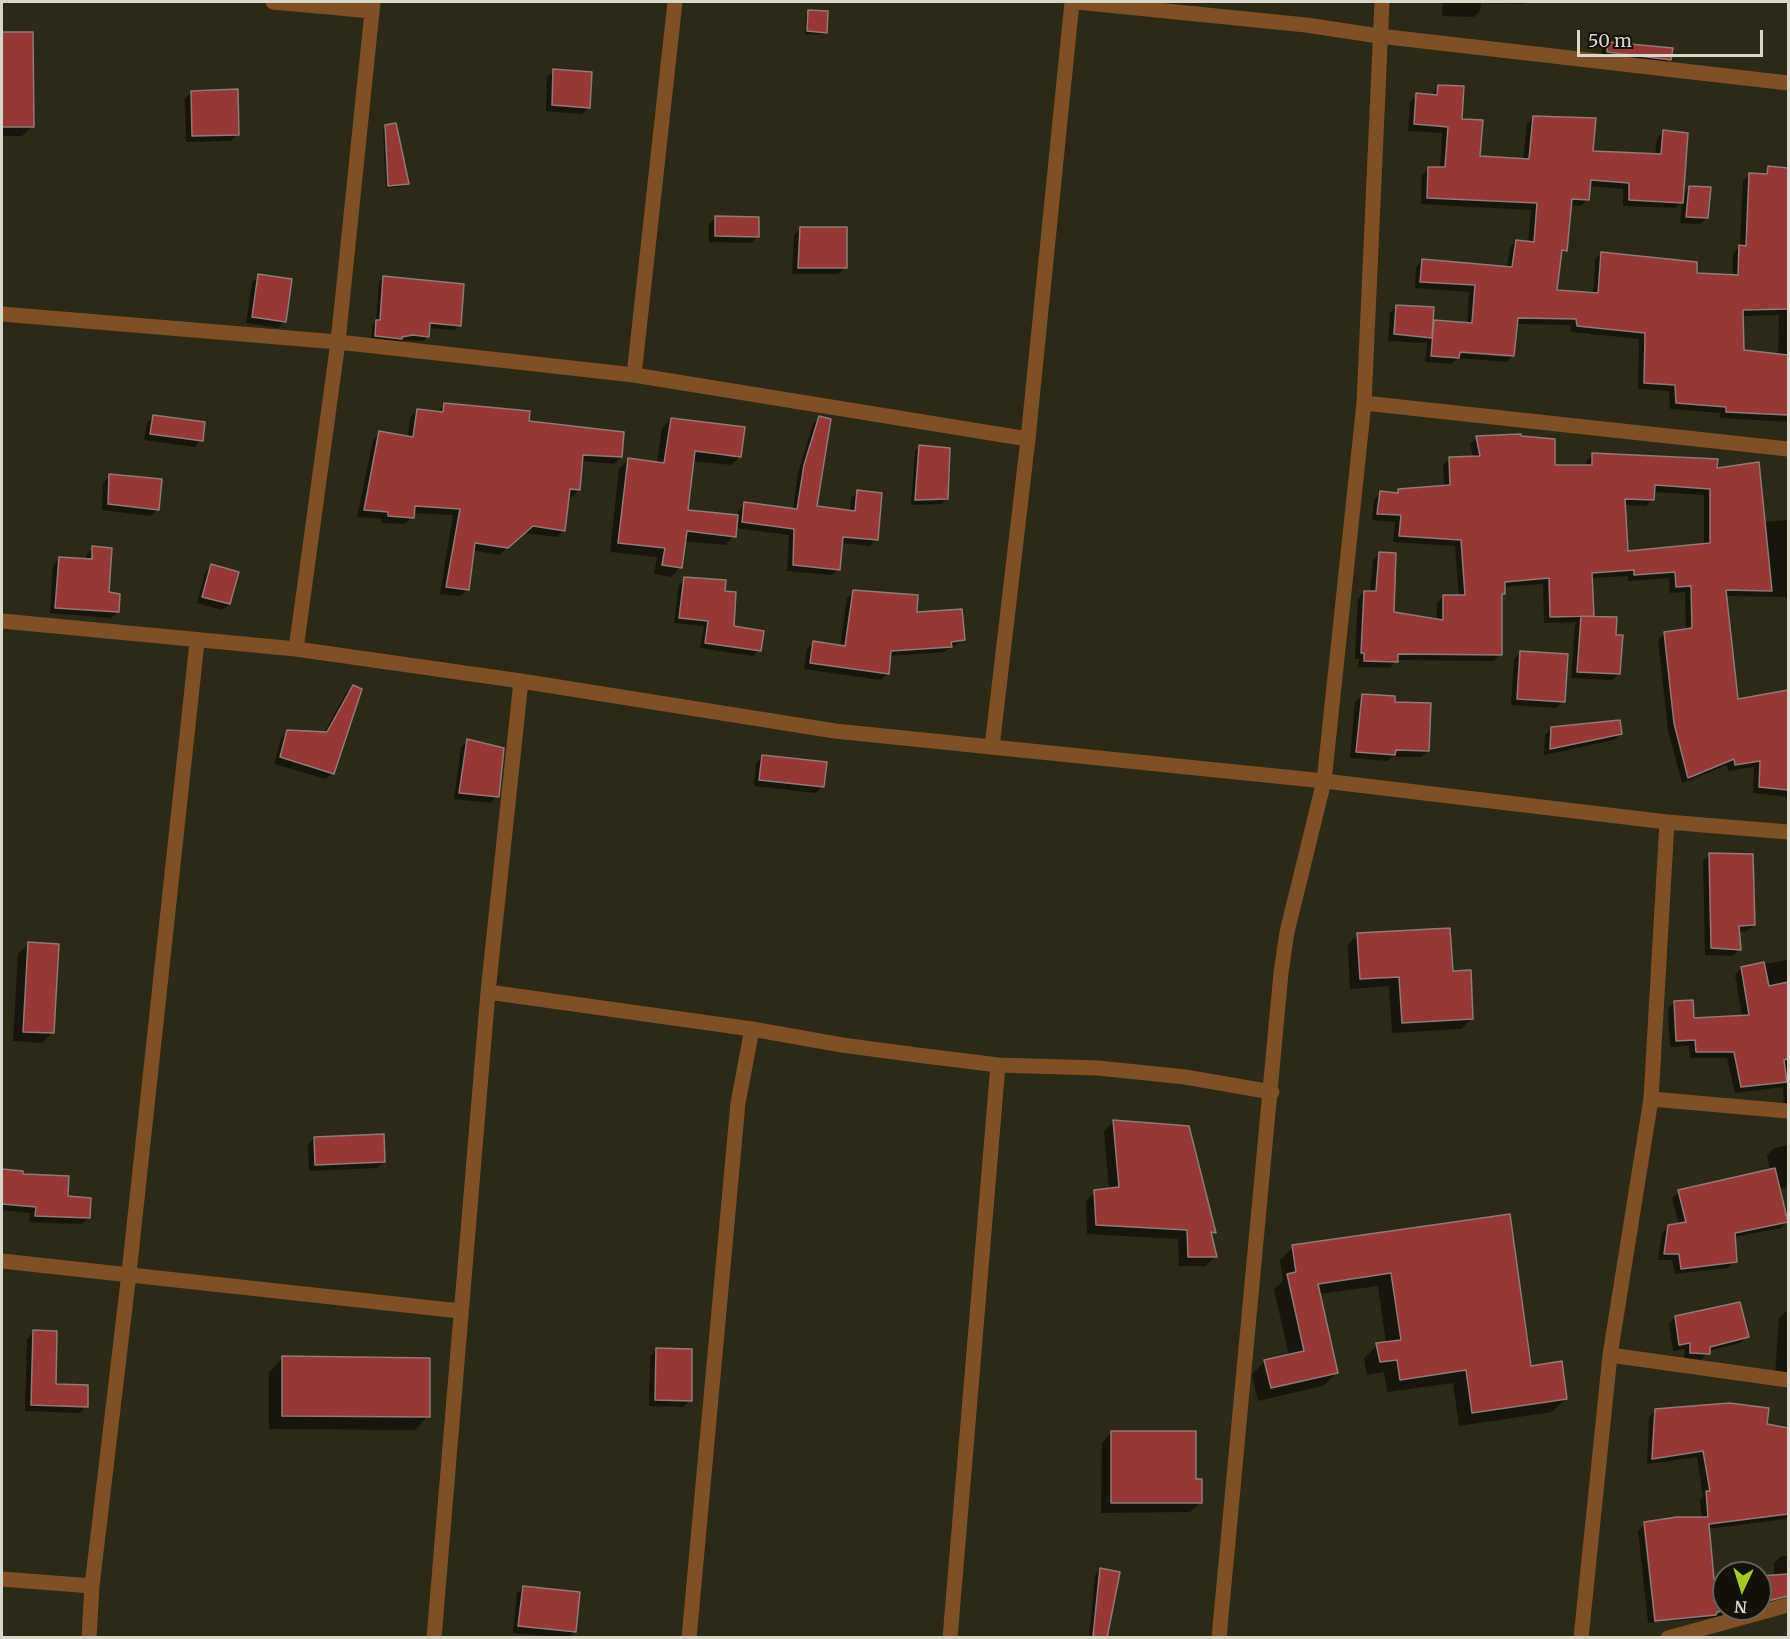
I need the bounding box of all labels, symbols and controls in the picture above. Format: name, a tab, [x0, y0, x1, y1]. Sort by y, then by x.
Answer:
scale bar	[1580, 18, 1766, 56]
text: 50 m	[1588, 29, 1632, 52]
north arrow	[1712, 1561, 1772, 1621]
text: N	[1734, 1597, 1748, 1617]

